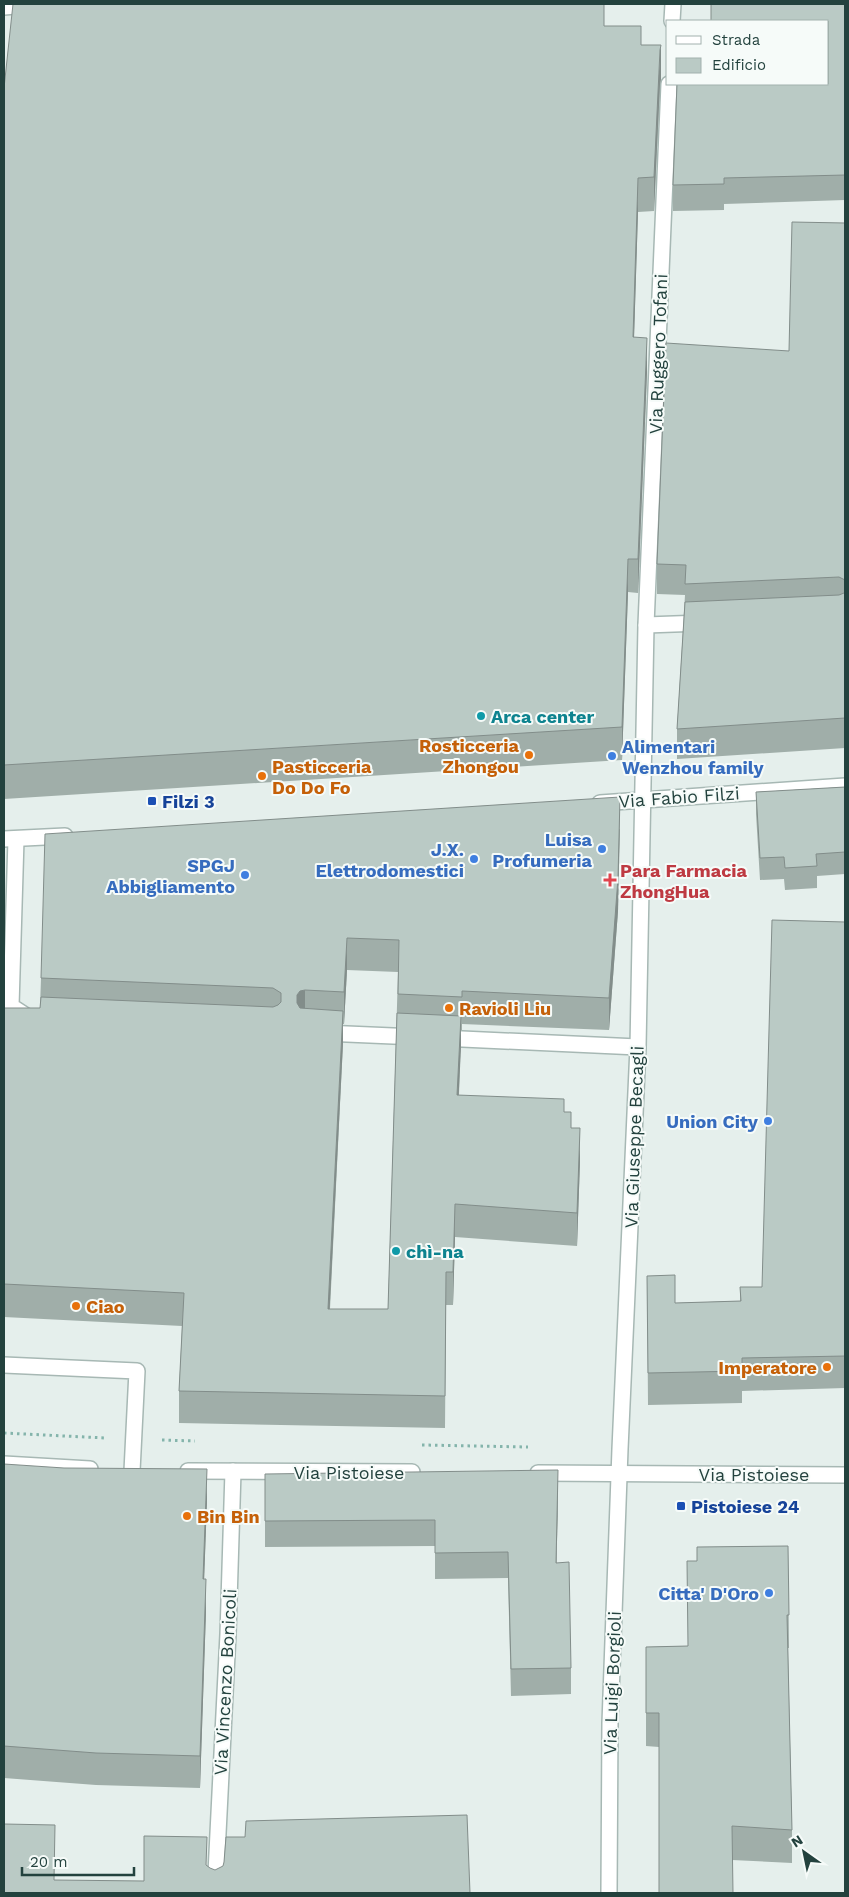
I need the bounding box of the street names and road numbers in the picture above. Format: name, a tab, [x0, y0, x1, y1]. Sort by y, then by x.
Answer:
street label: Via Ruggero Tofani	[645, 273, 671, 435]
street label: Via Fabio Filzi	[618, 782, 740, 812]
street label: Via Giuseppe Becagli	[620, 1045, 648, 1229]
street label: Via Pistoiese	[293, 1462, 405, 1483]
street label: Via Pistoiese	[698, 1464, 810, 1485]
street label: Via Vincenzo Bonicoli	[210, 1588, 240, 1776]
street label: Via Luigi Borgioli	[599, 1611, 625, 1755]

